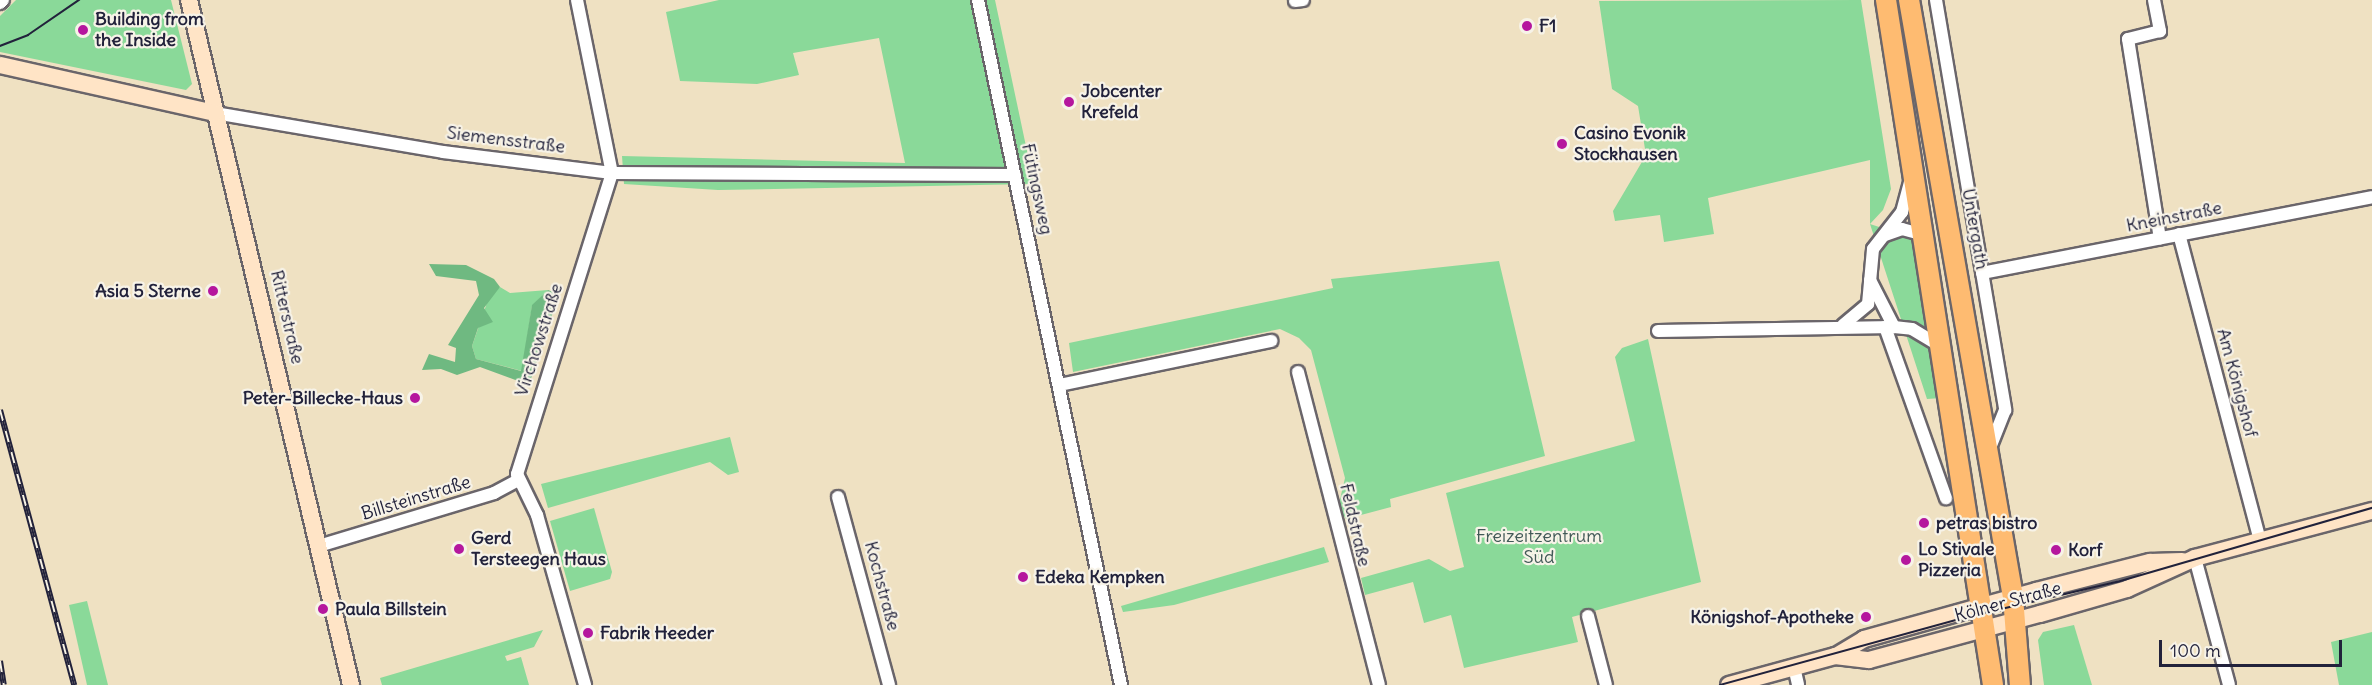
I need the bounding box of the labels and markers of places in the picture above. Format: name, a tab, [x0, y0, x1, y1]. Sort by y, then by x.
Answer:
place label: Building from the Inside	[95, 9, 204, 52]
place label: F1	[1539, 15, 1556, 37]
marker: F1	[1520, 19, 1534, 33]
marker: Building from the Inside	[76, 23, 90, 37]
place label: Jobcenter Krefeld	[1081, 81, 1162, 124]
marker: Jobcenter Krefeld	[1062, 95, 1076, 109]
place label: Casino Evonik Stockhausen	[1574, 123, 1686, 166]
marker: Casino Evonik Stockhausen	[1555, 137, 1569, 151]
place label: Asia 5 Sterne	[95, 280, 201, 302]
marker: Asia 5 Sterne	[206, 284, 220, 298]
place label: Peter-Billecke-Haus	[243, 387, 403, 409]
marker: Peter-Billecke-Haus	[408, 391, 422, 405]
place label: petras bistro	[1936, 512, 2037, 534]
marker: petras bistro	[1917, 516, 1931, 530]
place label: Gerd Tersteegen Haus	[471, 528, 606, 570]
place label: Lo Stivale Pizzeria	[1918, 539, 1994, 582]
place label: Korf	[2068, 539, 2102, 561]
marker: Gerd Tersteegen Haus	[452, 542, 466, 556]
marker: Korf	[2049, 543, 2063, 557]
marker: Lo Stivale Pizzeria	[1899, 553, 1913, 567]
place label: Edeka Kempken	[1035, 566, 1165, 588]
marker: Edeka Kempken	[1016, 570, 1030, 584]
place label: Paula Billstein	[335, 598, 447, 620]
marker: Paula Billstein	[316, 602, 330, 616]
place label: Königshof-Apotheke	[1690, 606, 1854, 628]
marker: Königshof-Apotheke	[1859, 610, 1873, 624]
place label: Fabrik Heeder	[600, 622, 714, 644]
marker: Fabrik Heeder	[581, 626, 595, 640]

